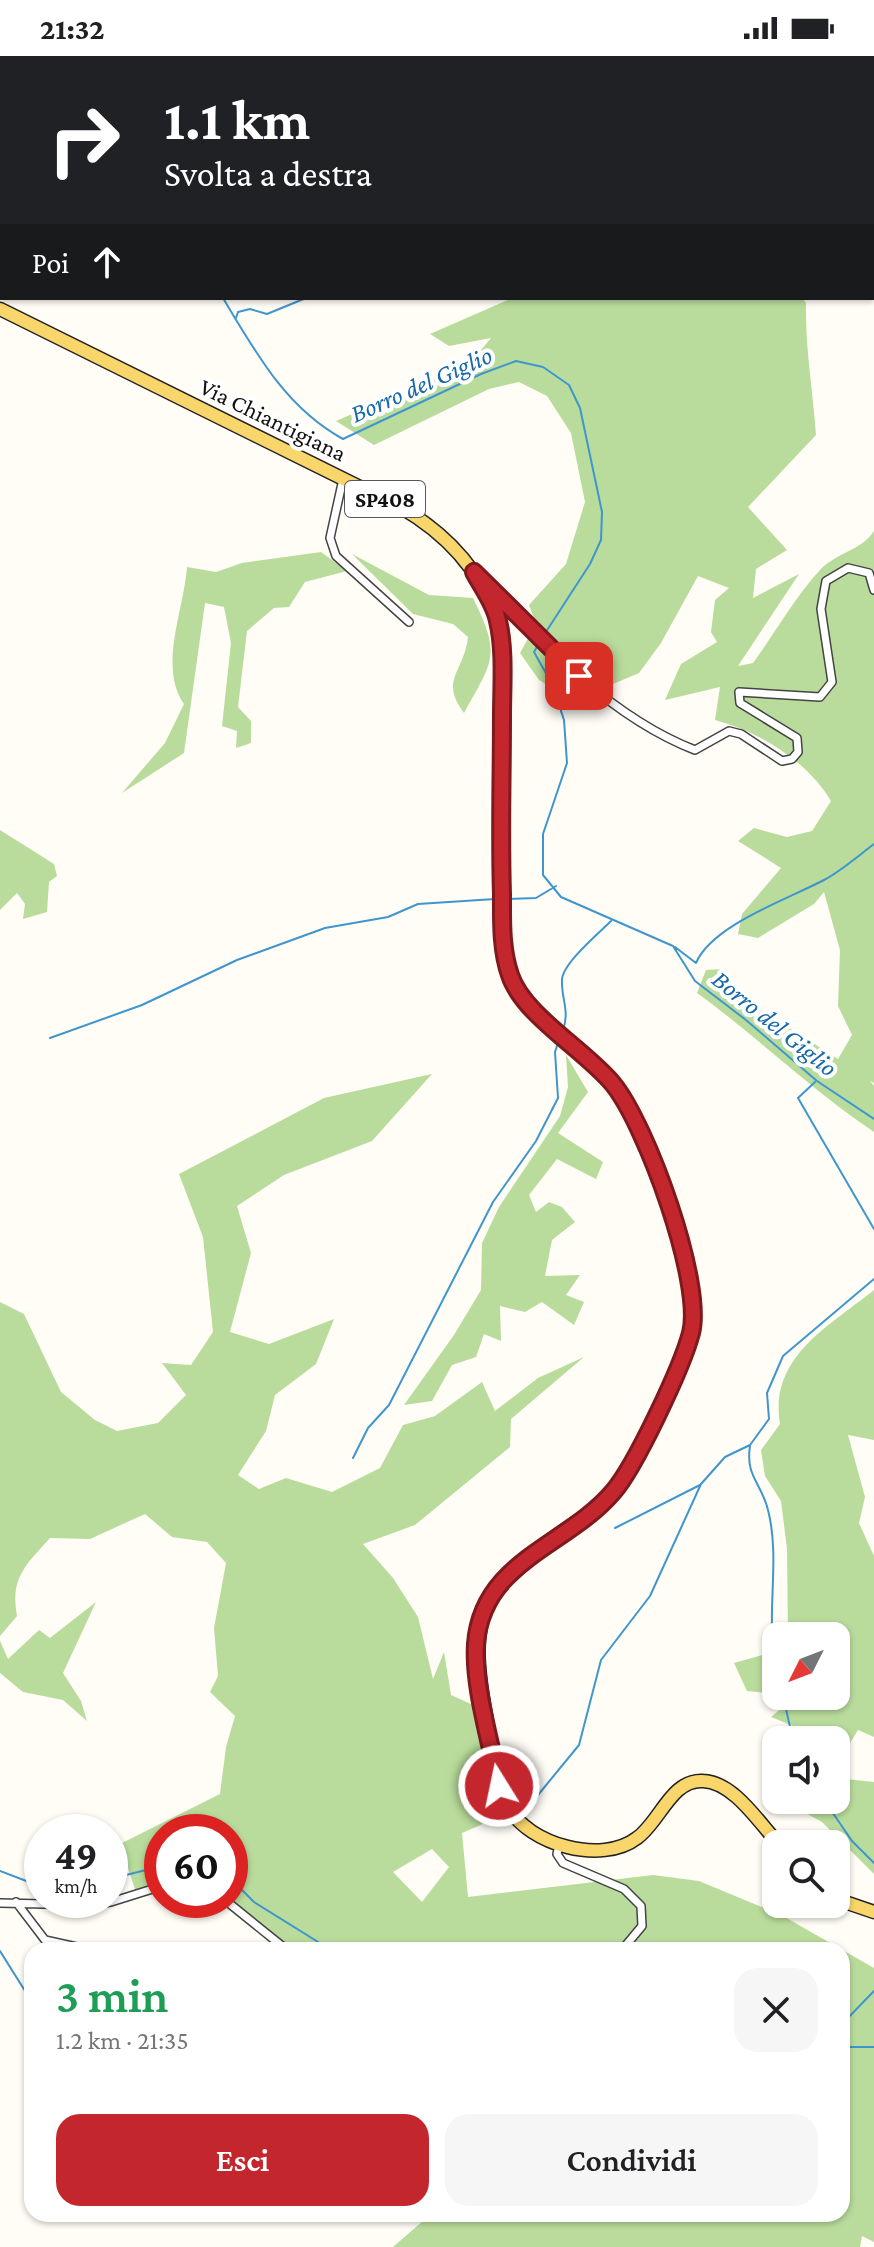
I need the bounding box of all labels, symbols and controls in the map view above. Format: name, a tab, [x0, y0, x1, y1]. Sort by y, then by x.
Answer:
text: 21:32	[40, 12, 105, 45]
icon: right	[32, 88, 136, 192]
text: 1.1 km	[164, 89, 310, 151]
text: Svolta a destra	[164, 154, 372, 194]
icon: ahead	[85, 240, 129, 284]
text: Poi	[32, 246, 69, 279]
water label: Borro del Giglio	[346, 340, 496, 429]
street label: Via Chiantigiana	[196, 372, 351, 467]
road number: SP408	[345, 481, 425, 517]
pin	[545, 642, 613, 710]
icon: arrive	[557, 654, 601, 698]
water label: Borro del Giglio	[707, 964, 843, 1082]
north arrow	[762, 1622, 850, 1710]
map controls	[762, 1622, 850, 1918]
button: sound	[762, 1726, 850, 1814]
position arrow	[457, 1744, 541, 1828]
speed limit sign: 60	[144, 1814, 248, 1918]
button: search	[762, 1830, 850, 1918]
text: 49	[54, 1833, 98, 1878]
text: km/h	[54, 1875, 98, 1897]
button: close	[734, 1968, 818, 2052]
text: 3 min	[56, 1969, 168, 2022]
text: 1.2 km · 21:35	[56, 2026, 189, 2055]
button: Esci	[56, 2114, 429, 2206]
button: Condividi	[445, 2114, 818, 2206]

